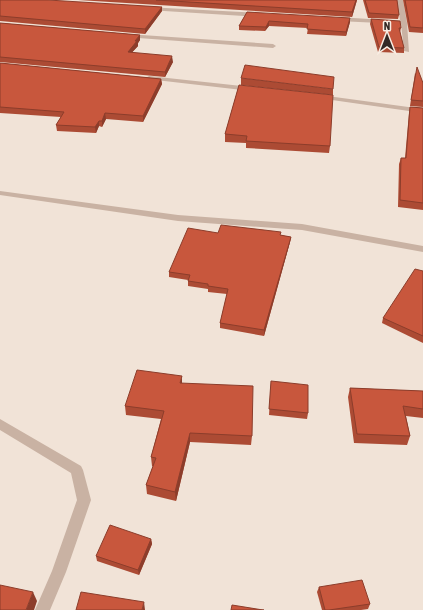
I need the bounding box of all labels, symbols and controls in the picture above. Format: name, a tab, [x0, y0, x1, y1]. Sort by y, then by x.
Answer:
north arrow	[367, 16, 407, 56]
text: N	[384, 20, 390, 32]

